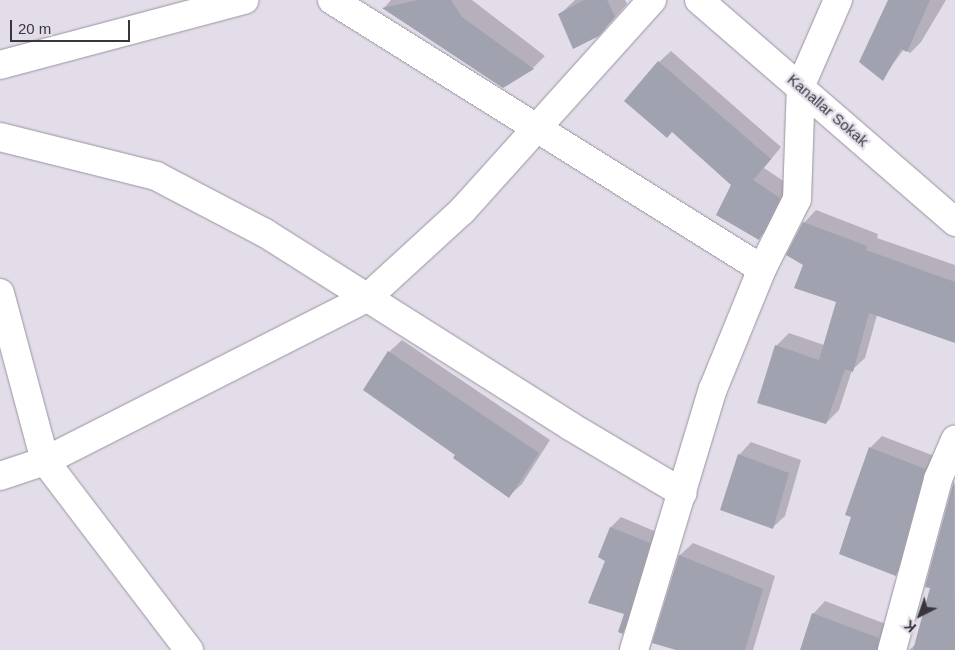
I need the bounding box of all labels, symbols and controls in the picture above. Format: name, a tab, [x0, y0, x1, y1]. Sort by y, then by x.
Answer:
scale bar	[12, 10, 132, 42]
text: 20 m	[18, 20, 51, 37]
street label: Kanallar Sokak	[784, 70, 872, 150]
north arrow	[895, 590, 945, 640]
text: K	[901, 617, 919, 636]

